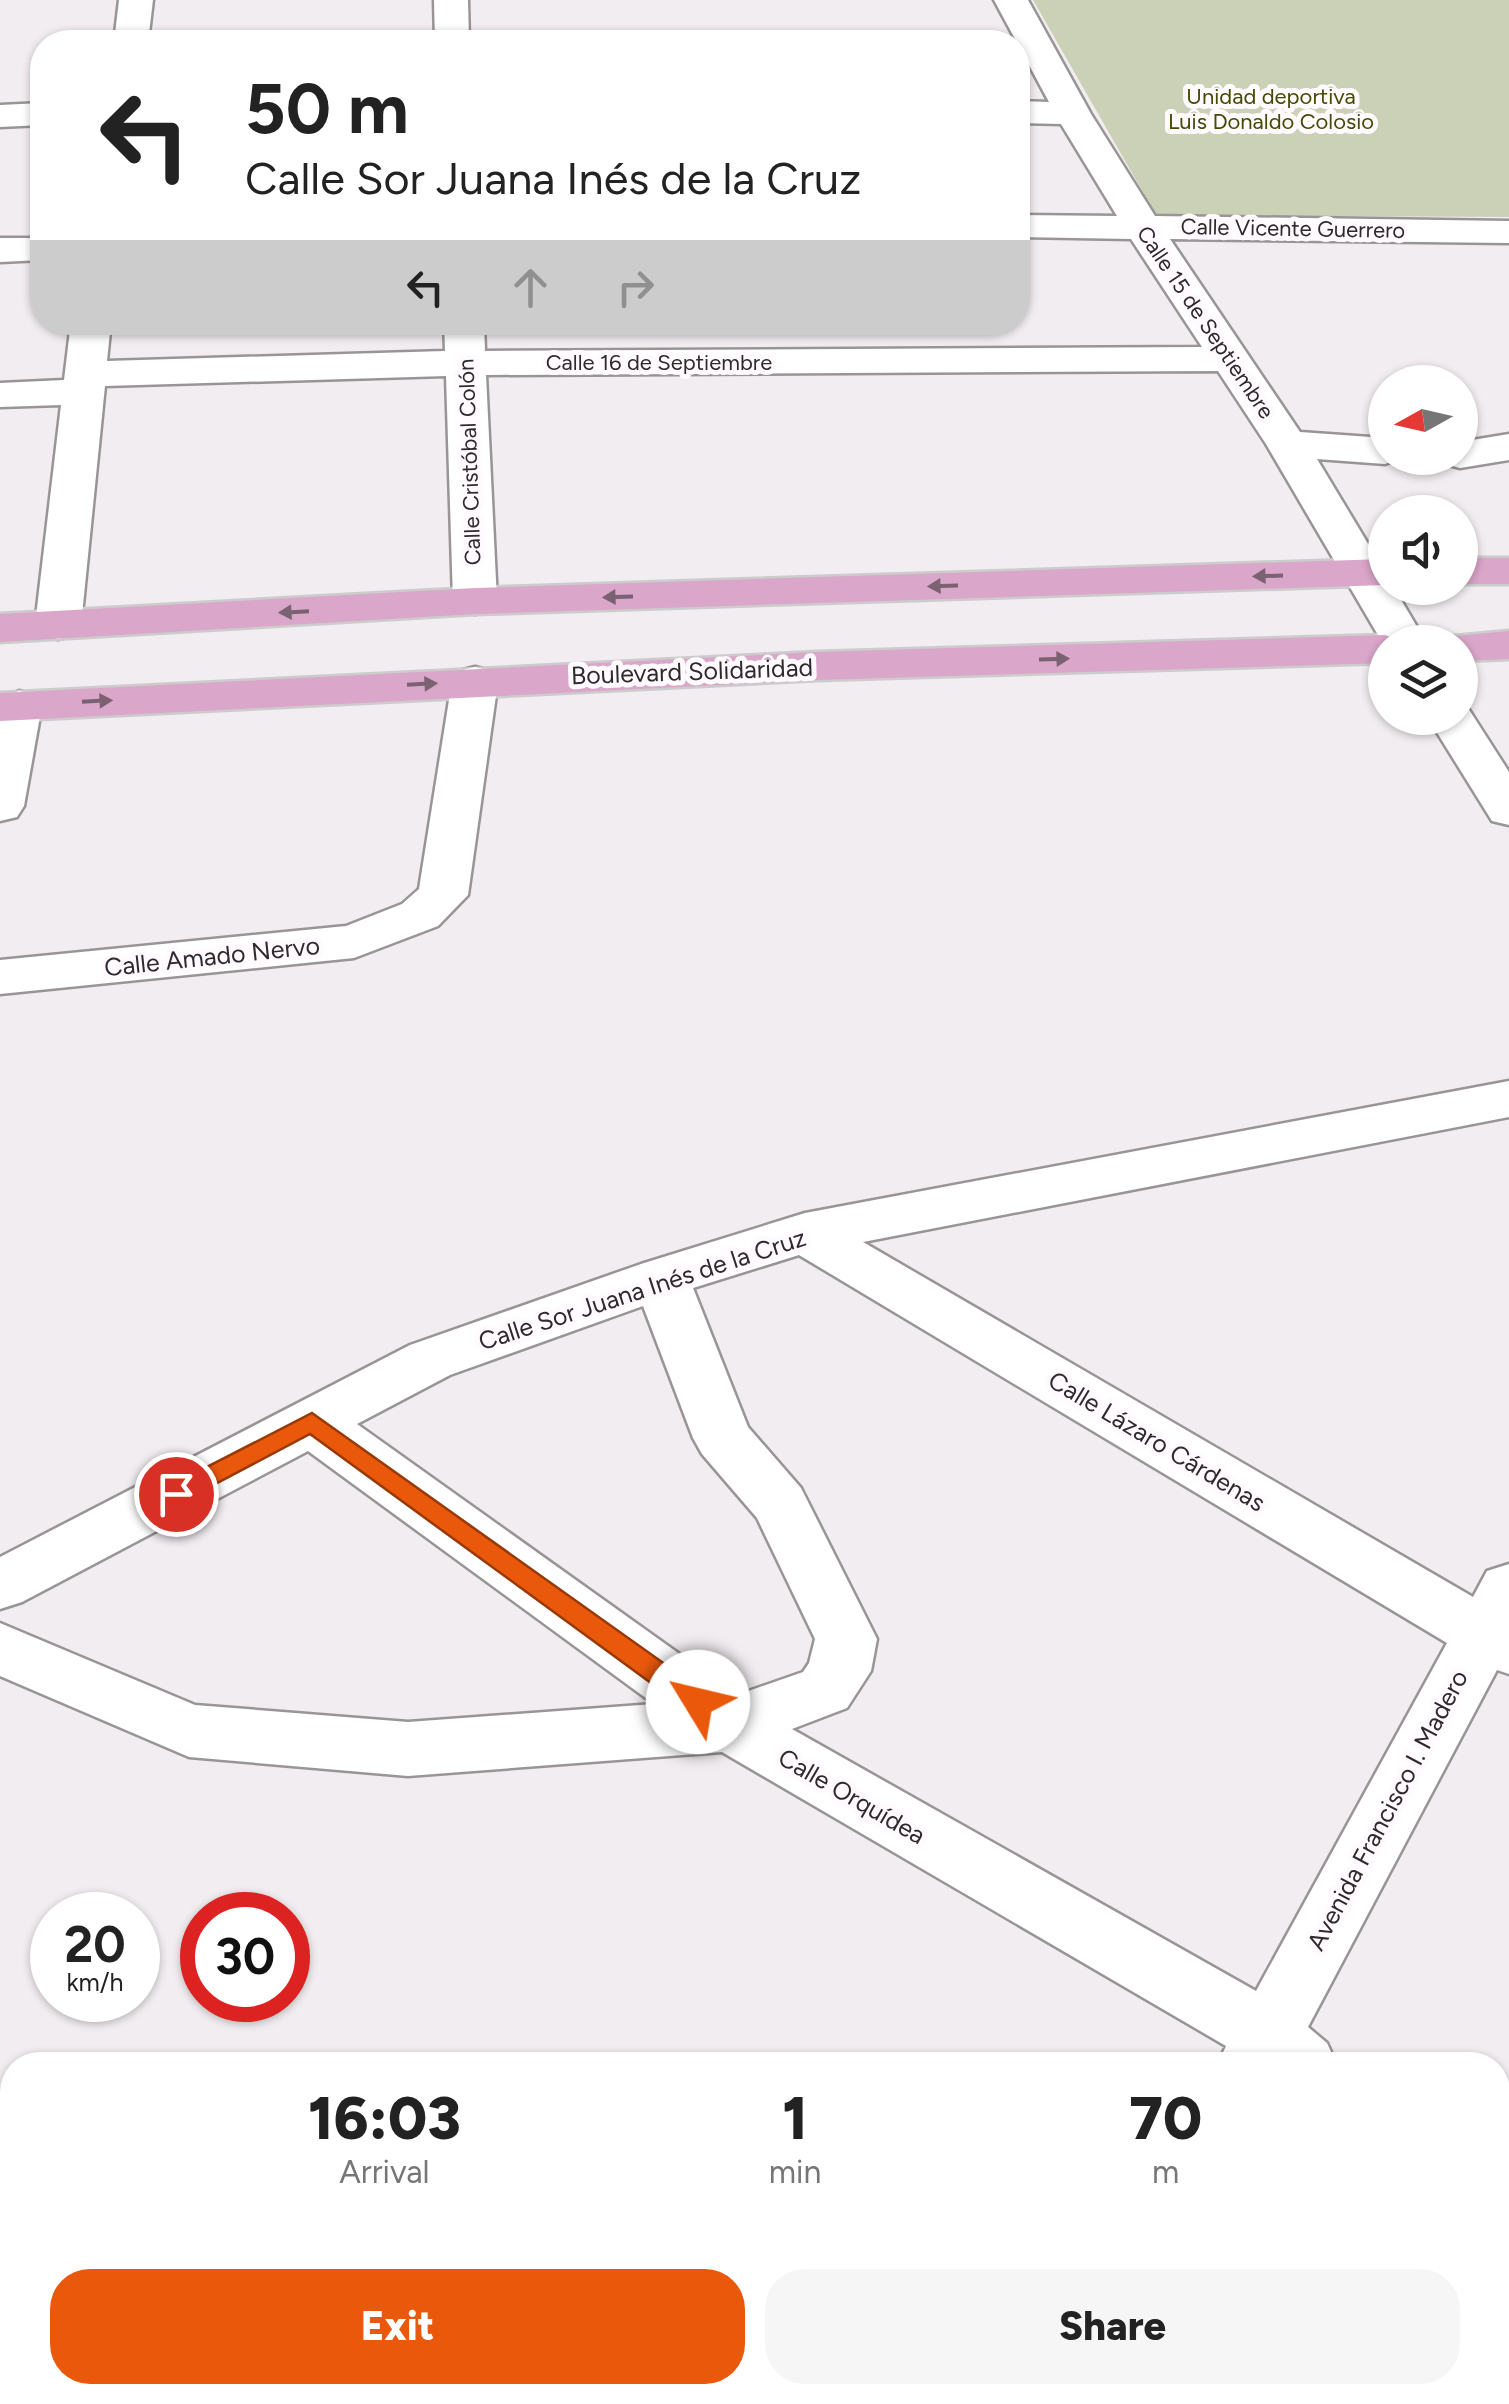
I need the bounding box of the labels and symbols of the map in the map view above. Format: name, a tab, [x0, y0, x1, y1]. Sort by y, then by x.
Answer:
park label: Unidad deportiva Luis Donaldo Colosio	[1168, 83, 1374, 135]
street label: Calle Vicente Guerrero	[1180, 213, 1405, 244]
street label: Calle 15 de Septiembre	[1131, 221, 1280, 424]
street label: Calle 16 de Septiembre	[546, 349, 772, 376]
street label: Calle Cristóbal Colón	[452, 358, 487, 566]
north arrow	[1368, 365, 1478, 475]
one-way arrow	[1251, 568, 1283, 584]
one-way arrow	[927, 579, 959, 595]
one-way arrow	[602, 589, 634, 605]
one-way arrow	[277, 604, 309, 620]
one-way arrow	[1039, 650, 1071, 666]
street label: Boulevard Solidaridad	[570, 652, 814, 690]
one-way arrow	[406, 676, 438, 692]
one-way arrow	[82, 693, 114, 709]
street label: Calle Amado Nervo	[103, 930, 321, 982]
street label: Calle Sor Juana Inés de la Cruz	[475, 1222, 809, 1356]
street label: Calle Lázaro Cárdenas	[1043, 1364, 1271, 1518]
pin	[134, 1452, 219, 1537]
position arrow	[646, 1650, 750, 1754]
street label: Avenida Francisco I. Madero	[1300, 1665, 1474, 1955]
street label: Calle Orquídea	[773, 1742, 931, 1850]
speed limit sign: 30	[180, 1892, 310, 2022]

